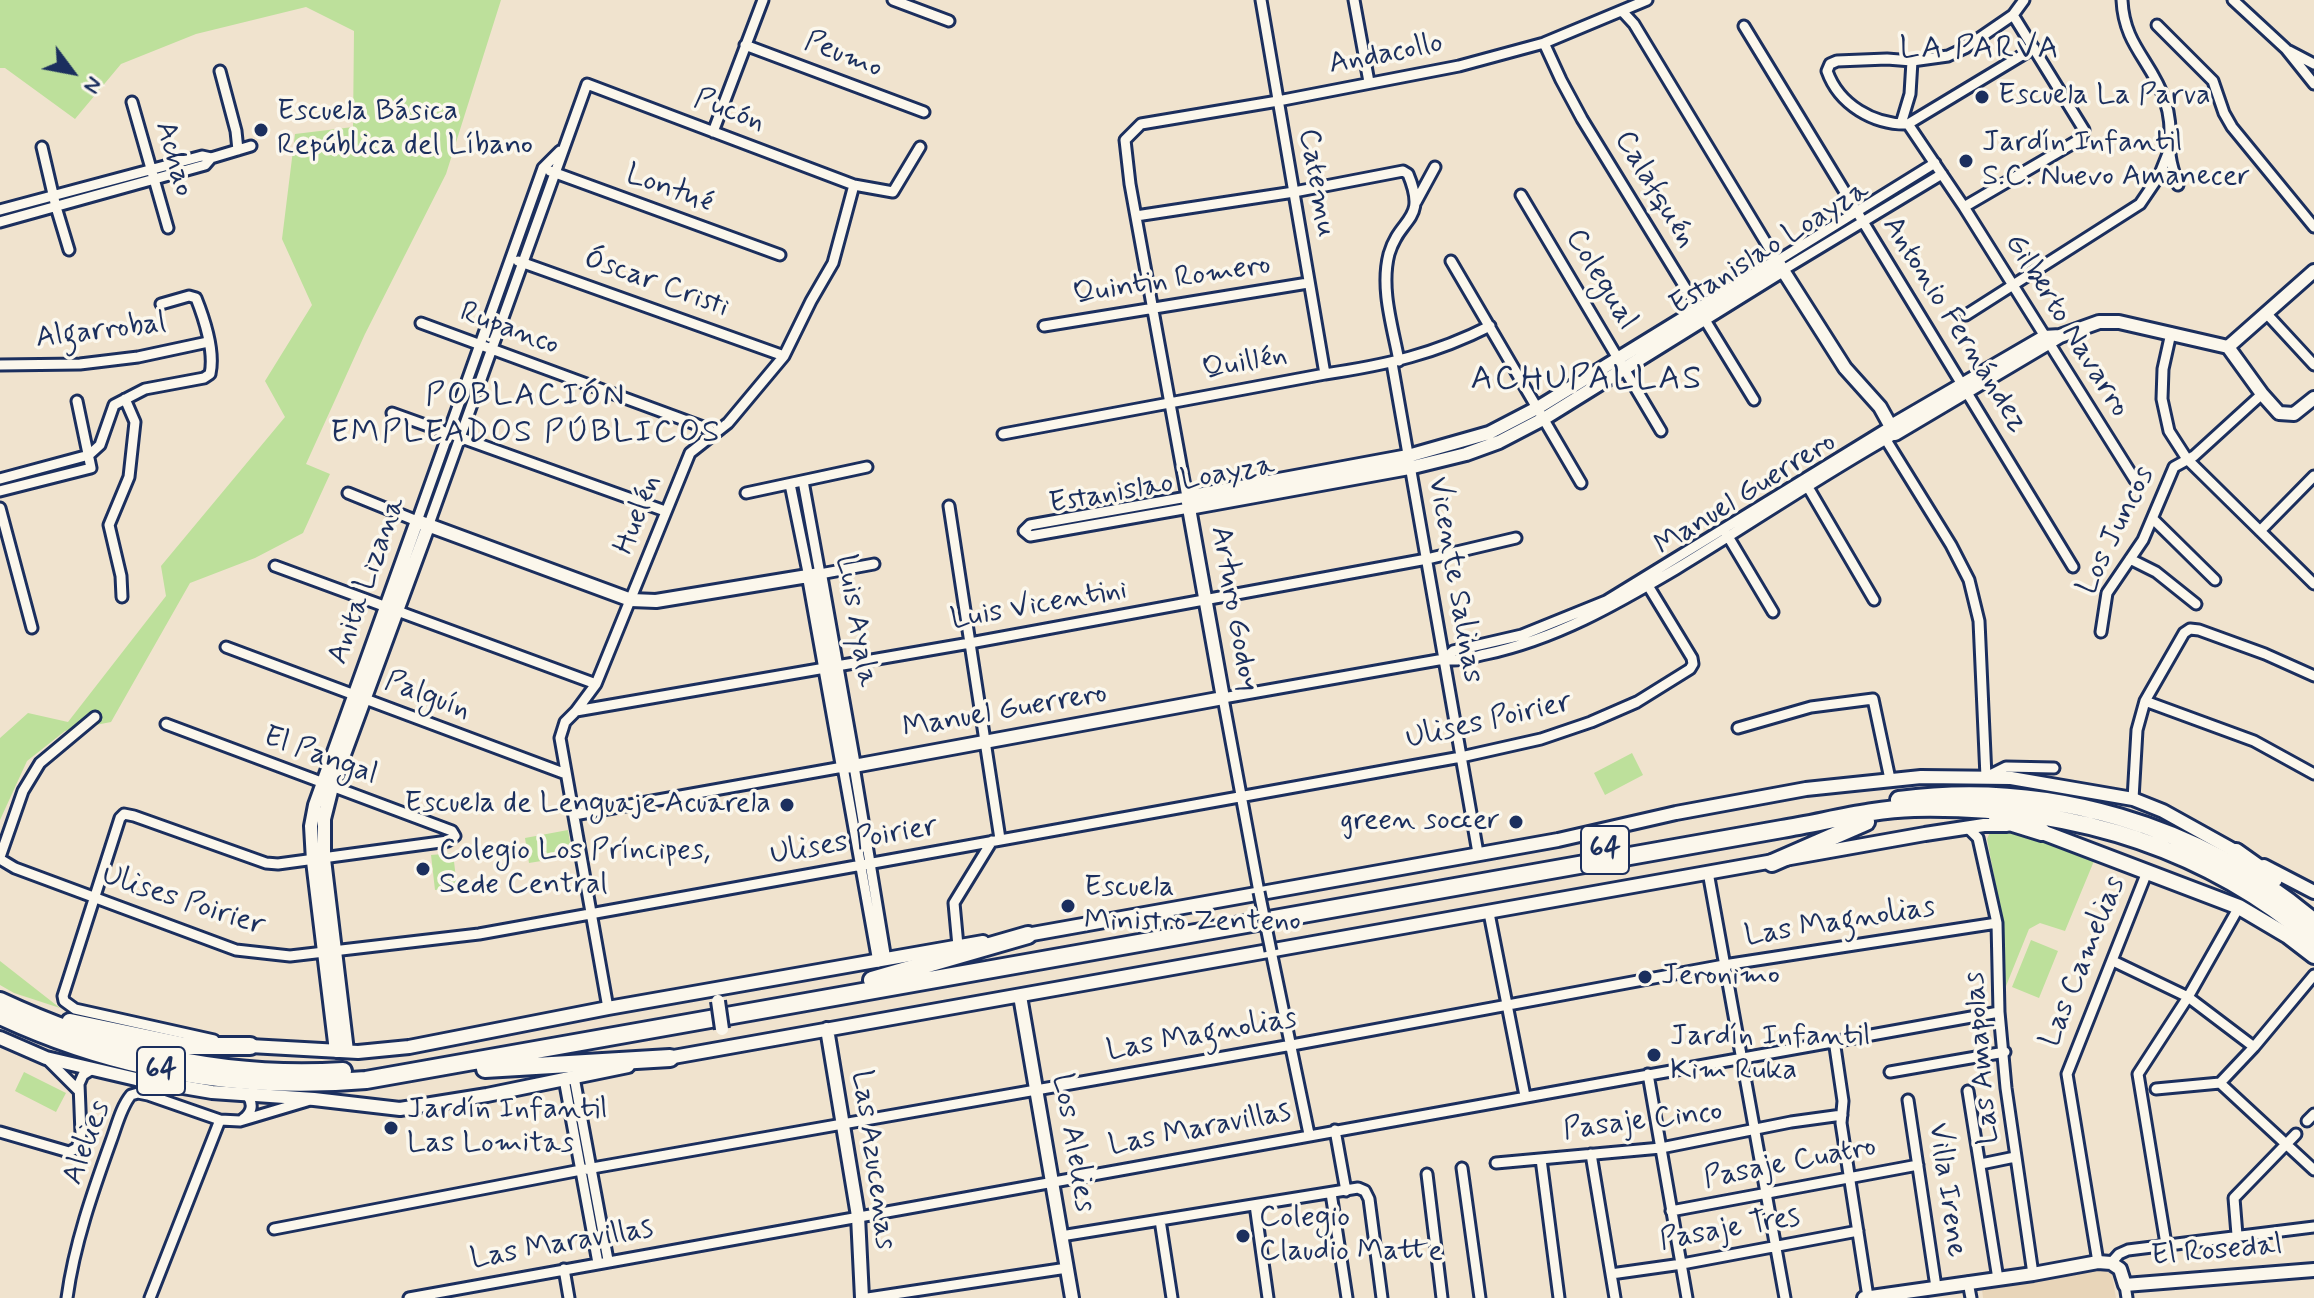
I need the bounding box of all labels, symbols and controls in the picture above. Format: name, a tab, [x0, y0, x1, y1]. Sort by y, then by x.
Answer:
street label: Peumo	[799, 25, 887, 87]
street label: Andacollo	[1326, 26, 1446, 84]
district label: LA PARVA	[1898, 31, 2062, 69]
north arrow	[32, 32, 112, 112]
text: N	[77, 71, 108, 98]
place label: Escuela La Parva	[1998, 79, 2211, 115]
street label: Pucón	[688, 82, 770, 142]
marker: Escuela La Parva	[1973, 88, 1991, 106]
place label: Escuela Básica República del Líbano	[277, 95, 533, 166]
street label: Achao	[145, 117, 201, 201]
marker: Escuela Básica República del Líbano	[252, 121, 270, 139]
street label: Calafquén	[1605, 125, 1703, 255]
street label: Catemu	[1289, 126, 1343, 240]
place label: Jardín Infantil S.C. Nuevo Amanecer	[1982, 126, 2250, 196]
marker: Jardín Infantil S.C. Nuevo Amanecer	[1957, 152, 1975, 170]
street label: Lontué	[620, 158, 718, 222]
street label: Estanislao Loayza	[1664, 173, 1876, 325]
street label: Antonio Fernández	[1873, 210, 2035, 440]
street label: Colegual	[1556, 223, 1644, 337]
street label: Gilberto Navarro	[1995, 228, 2137, 424]
street label: Óscar Cristi	[579, 241, 733, 327]
street label: Quintin Romero	[1071, 248, 1273, 314]
street label: Rupanco	[454, 295, 564, 365]
street label: Algarrobal	[34, 306, 168, 358]
street label: Quillén	[1200, 338, 1290, 390]
district label: ACHUPALLAS	[1473, 361, 1701, 401]
district label: POBLACIÓN EMPLEADOS PÚBLICOS	[332, 378, 720, 453]
street label: Manuel Guerrero	[1649, 425, 1843, 565]
street label: Estanislao Loayza	[1047, 448, 1277, 524]
street label: Los Juncos	[2070, 461, 2164, 601]
street label: Huelén	[607, 470, 671, 560]
street label: Vicente Salinas	[1418, 474, 1490, 686]
street label: Anita Lizana	[321, 493, 415, 669]
street label: Arturo Godoy	[1201, 524, 1265, 694]
street label: Luis Ayala	[826, 552, 884, 690]
street label: Luis Vicentini	[948, 573, 1130, 639]
street label: Palguín	[379, 664, 475, 730]
street label: Manuel Guerrero	[900, 676, 1110, 748]
street label: Ulises Poirier	[1402, 685, 1576, 759]
street label: El Pangal	[258, 720, 382, 794]
place label: Escuela de Lenguaje Acuarela	[405, 787, 771, 823]
marker: Escuela de Lenguaje Acuarela	[778, 796, 796, 814]
place label: green soccer	[1340, 804, 1500, 840]
street label: Ulises Poirier	[767, 810, 941, 874]
marker: green soccer	[1507, 813, 1525, 831]
road number: 64	[1581, 826, 1629, 874]
place label: Colegio Los Príncipes, Sede Central	[439, 834, 710, 904]
street label: Ulises Poirier	[97, 859, 269, 945]
marker: Colegio Los Príncipes, Sede Central	[414, 860, 432, 878]
place label: Escuela Ministro Zenteno	[1084, 871, 1301, 942]
street label: Las Camelias	[2033, 871, 2135, 1053]
street label: Las Magnolias	[1742, 890, 1938, 956]
marker: Escuela Ministro Zenteno	[1059, 897, 1077, 915]
place label: Jeronimo	[1661, 959, 1780, 995]
marker: Jeronimo	[1636, 968, 1654, 986]
street label: Las Amapolas	[1958, 970, 2008, 1146]
street label: Las Magnolias	[1104, 1002, 1300, 1070]
place label: Jardín Infantil Kim Ruka	[1670, 1020, 1870, 1090]
marker: Jardín Infantil Kim Ruka	[1645, 1046, 1663, 1064]
road number: 64	[137, 1047, 185, 1095]
street label: Las Azucenas	[842, 1068, 902, 1252]
street label: Los Alelies	[1042, 1071, 1102, 1215]
place label: Jardín Infantil Las Lomitas	[407, 1093, 607, 1164]
street label: Pasaje Cinco	[1561, 1094, 1725, 1150]
street label: Las Maravillas	[1106, 1095, 1294, 1165]
street label: Alelies	[56, 1096, 120, 1190]
marker: Jardín Infantil Las Lomitas	[382, 1119, 400, 1137]
street label: Villa Irene	[1919, 1120, 1973, 1260]
street label: Pasaje Cuatro	[1701, 1130, 1879, 1198]
street label: Pasaje Tres	[1657, 1200, 1803, 1260]
place label: Colegio Claudio Matte	[1259, 1201, 1443, 1272]
street label: Las Maravillas	[468, 1211, 656, 1279]
marker: Colegio Claudio Matte	[1234, 1227, 1252, 1245]
street label: El Rosedal	[2150, 1228, 2284, 1276]

